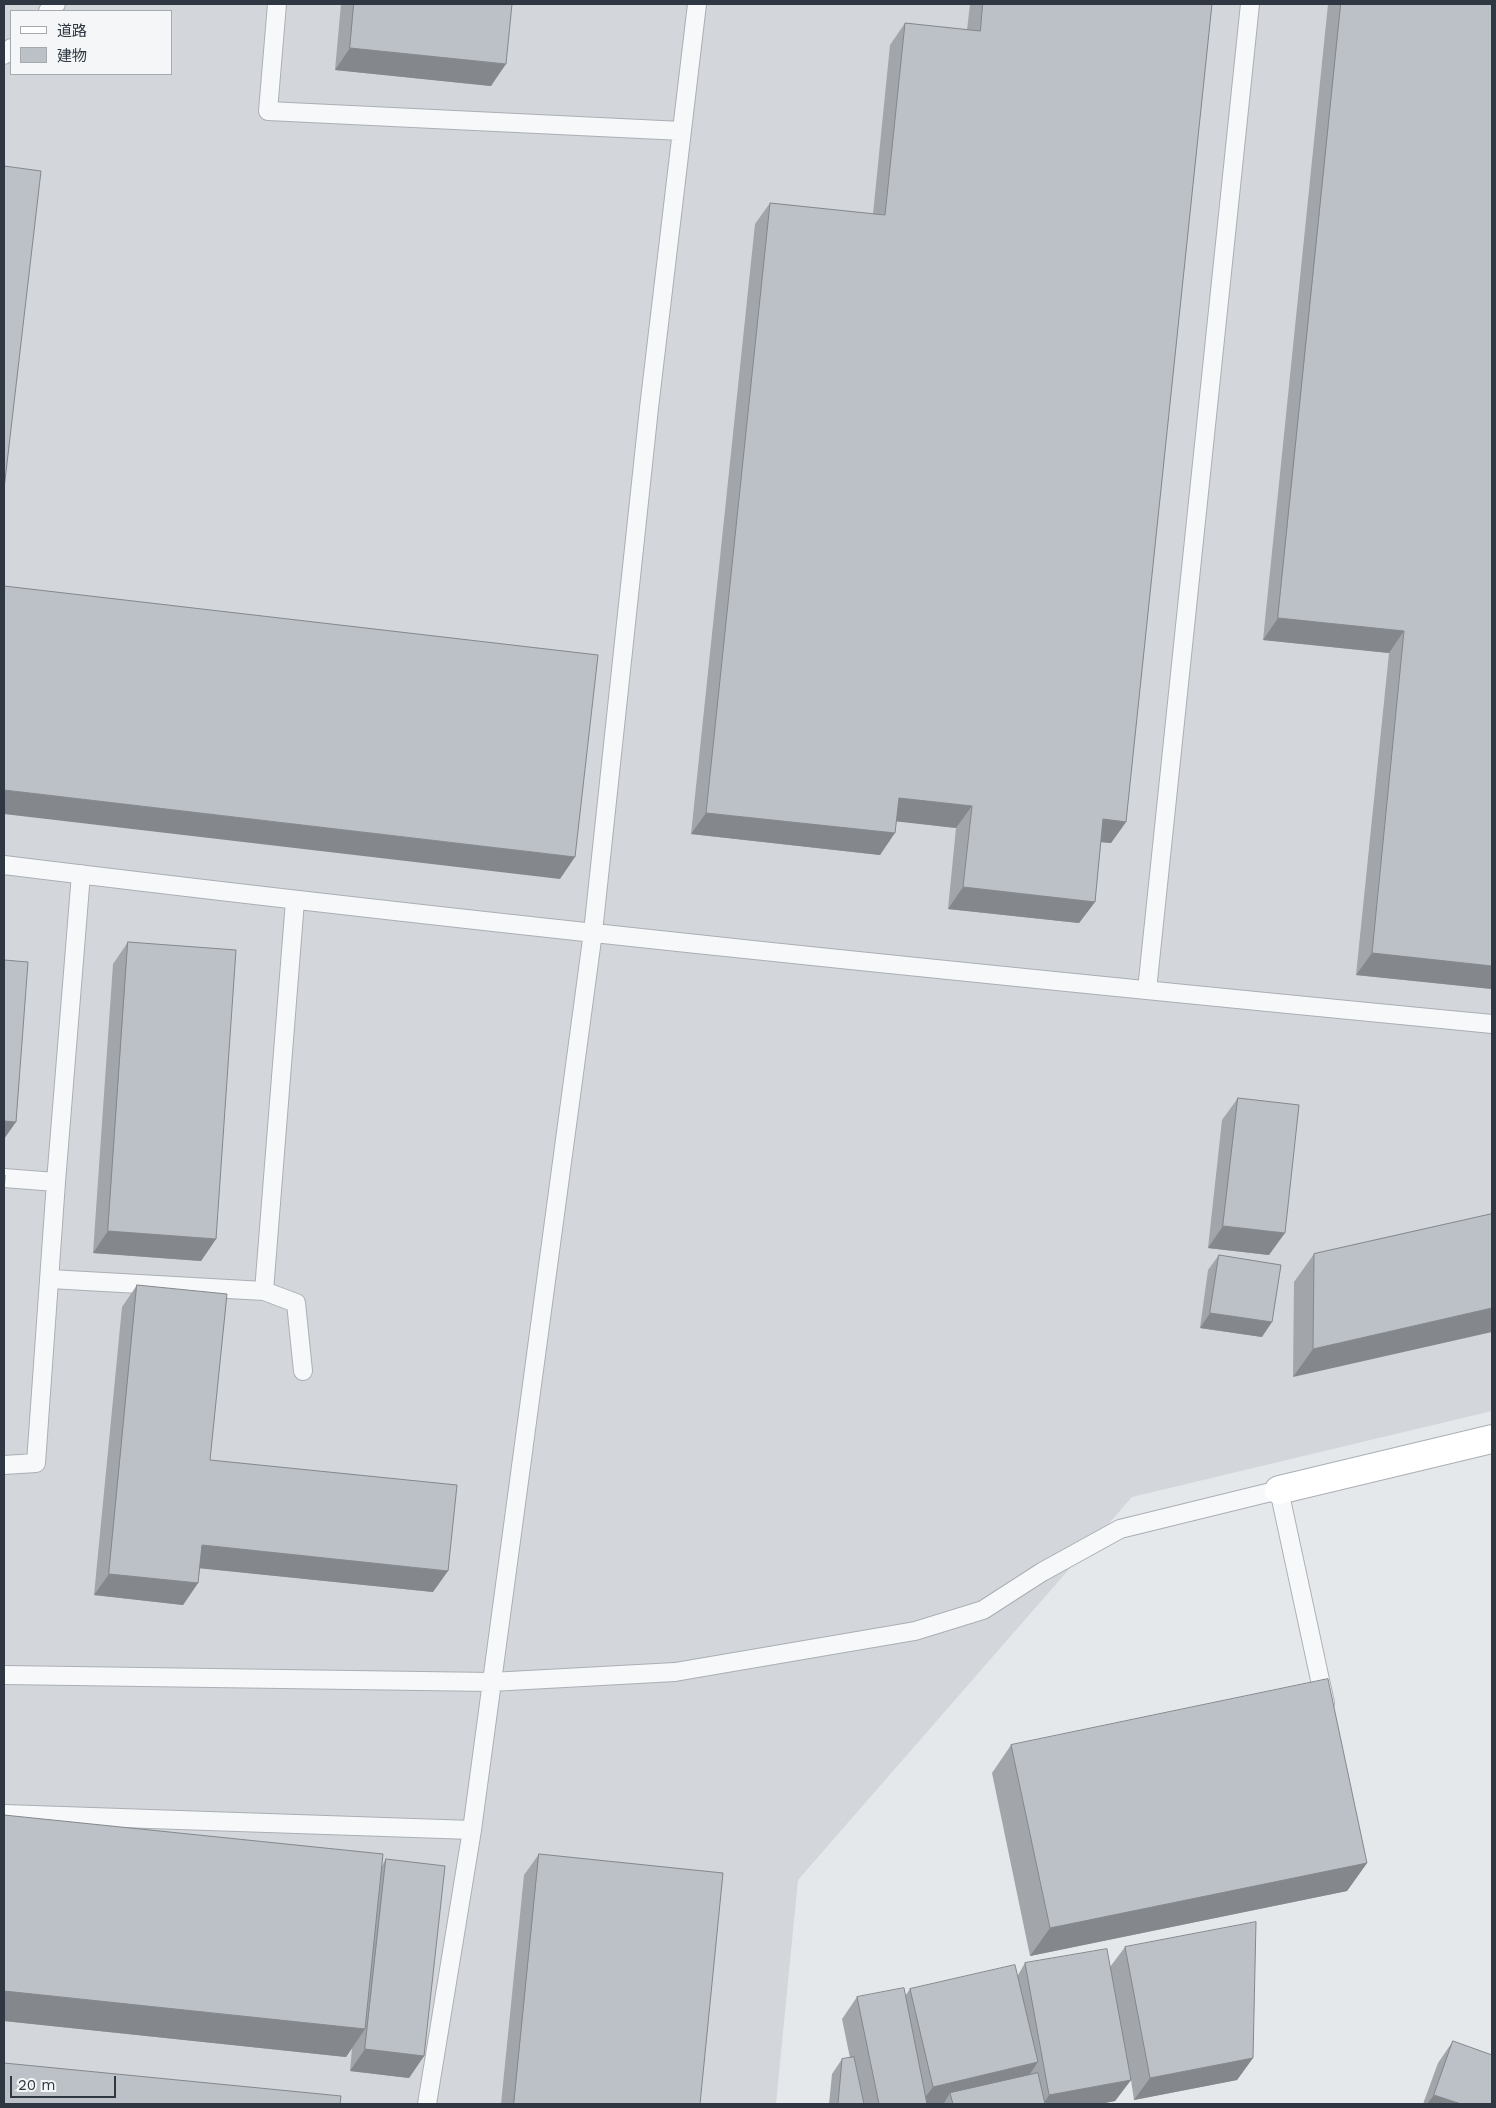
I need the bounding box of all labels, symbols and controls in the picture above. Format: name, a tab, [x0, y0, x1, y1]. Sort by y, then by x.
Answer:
legend	[10, 10, 172, 75]
text: 道路	[57, 22, 87, 40]
text: 建物	[57, 47, 87, 65]
scale bar	[12, 2066, 119, 2098]
text: 20 m	[18, 2076, 56, 2094]

